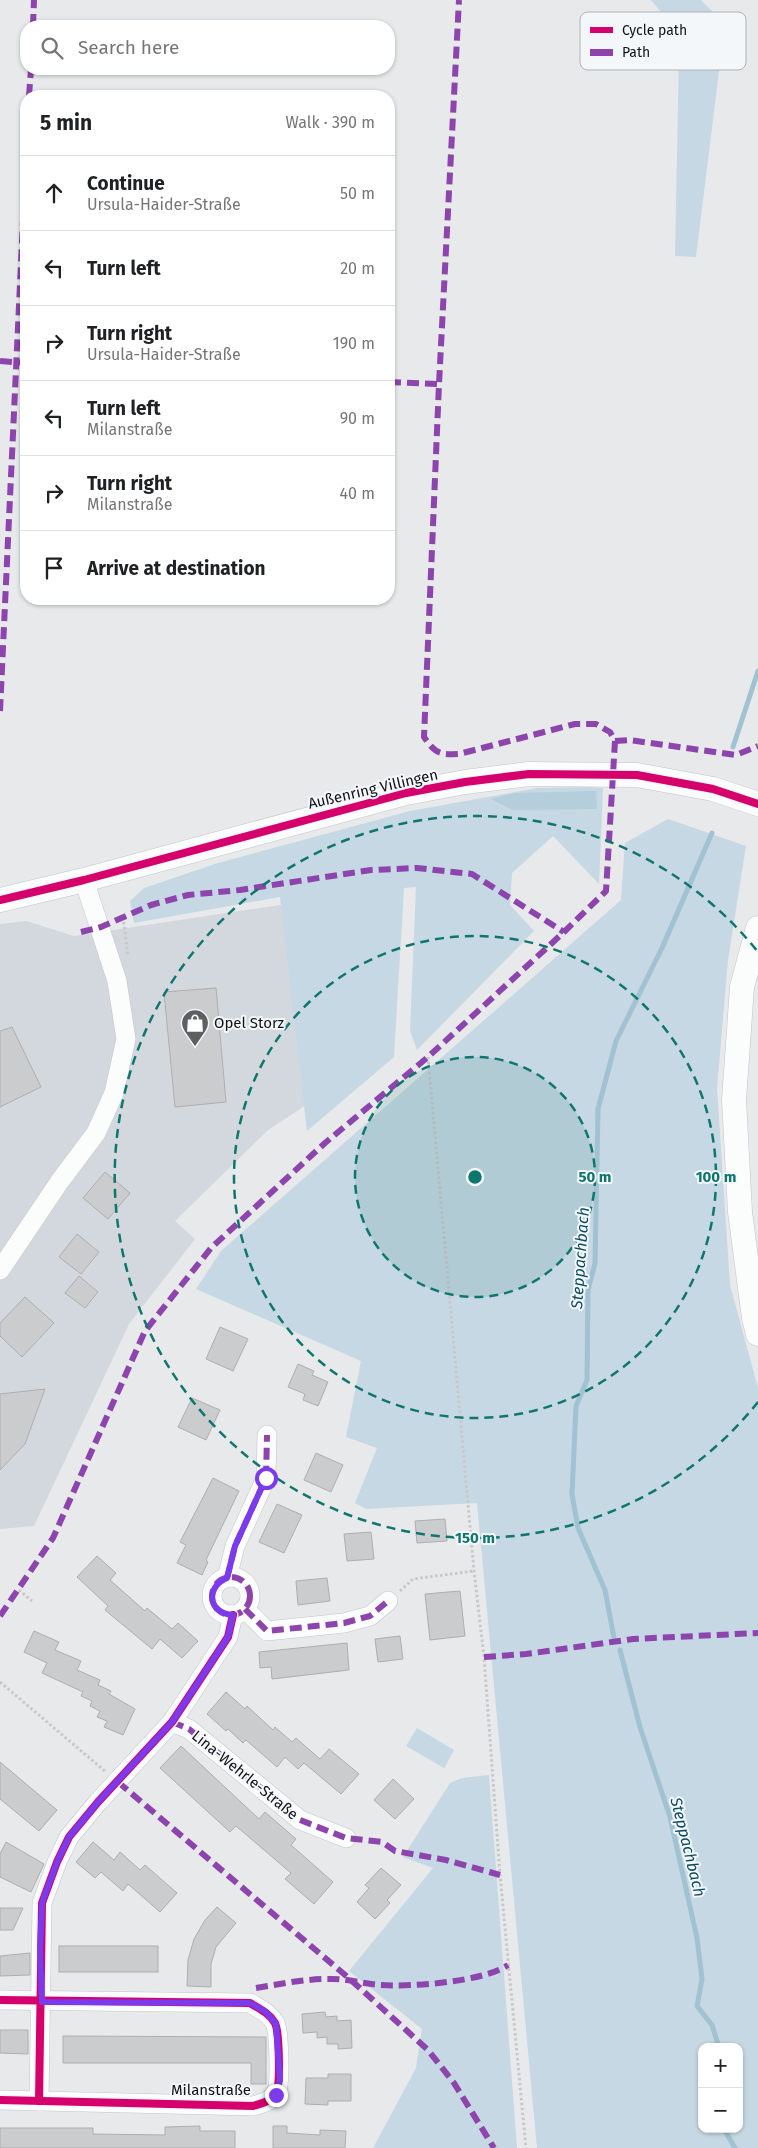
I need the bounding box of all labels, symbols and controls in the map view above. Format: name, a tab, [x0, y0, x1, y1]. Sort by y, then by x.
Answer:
legend	[580, 12, 746, 70]
search box	[20, 20, 395, 75]
text: Cycle path	[622, 22, 687, 39]
icon: search	[38, 34, 66, 62]
text: Search here	[78, 36, 179, 59]
text: Path	[622, 44, 650, 61]
text: 5 min	[40, 110, 92, 136]
text: Walk · 390 m	[285, 113, 375, 132]
text: Continue	[87, 172, 165, 195]
icon: ahead	[40, 179, 68, 207]
text: 50 m	[340, 184, 375, 203]
text: Ursula-Haider-Straße	[87, 195, 241, 214]
icon: left	[40, 254, 68, 282]
text: Turn left	[87, 257, 161, 280]
text: 20 m	[340, 259, 375, 278]
text: Turn right	[87, 322, 172, 345]
icon: right	[40, 329, 68, 357]
text: 190 m	[333, 334, 375, 353]
text: Ursula-Haider-Straße	[87, 345, 241, 364]
text: Turn left	[87, 397, 161, 420]
icon: left	[40, 404, 68, 432]
text: 90 m	[340, 409, 375, 428]
text: Milanstraße	[87, 420, 172, 439]
text: Turn right	[87, 472, 172, 495]
icon: right	[40, 479, 68, 507]
text: 40 m	[340, 484, 375, 503]
text: Milanstraße	[87, 495, 172, 514]
icon: arrive	[40, 554, 68, 582]
text: Arrive at destination	[87, 557, 266, 580]
street label: Außenring Villingen	[306, 765, 440, 813]
shop icon: Opel Storz	[180, 1008, 210, 1047]
place label: Opel Storz	[214, 1014, 285, 1032]
centre of rings	[466, 1168, 484, 1186]
text: 50 m	[578, 1168, 612, 1186]
text: 100 m	[696, 1168, 736, 1186]
water label: Steppachbach	[567, 1206, 593, 1311]
route start	[255, 1467, 278, 1490]
text: 150 m	[455, 1529, 495, 1547]
street label: Lina-Wehrle-Straße	[188, 1727, 302, 1823]
water label: Steppachbach	[666, 1794, 710, 1899]
map controls	[698, 2043, 743, 2133]
button: +	[698, 2043, 743, 2088]
street label: Milanstraße	[171, 2081, 251, 2099]
route end	[265, 2084, 288, 2107]
button: −	[698, 2088, 743, 2133]

